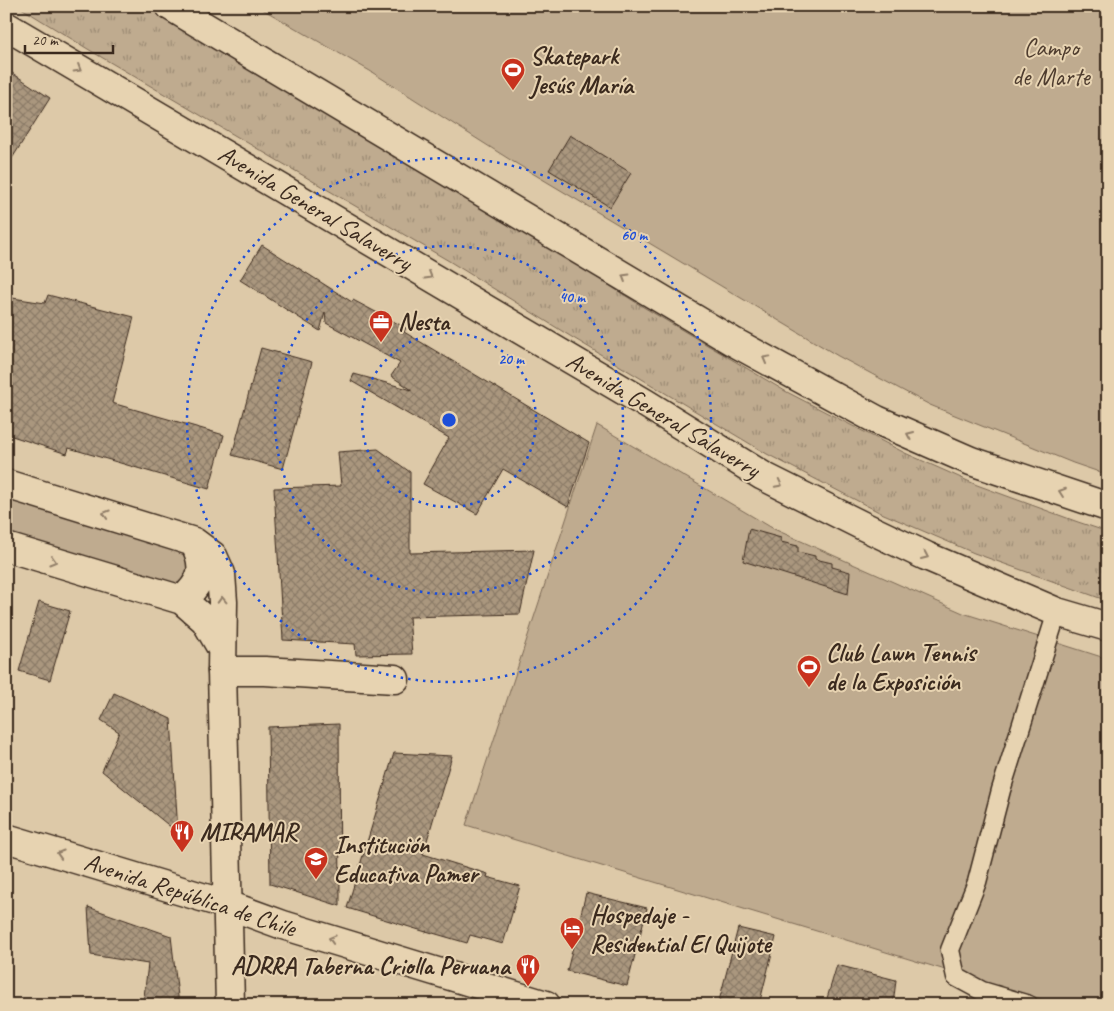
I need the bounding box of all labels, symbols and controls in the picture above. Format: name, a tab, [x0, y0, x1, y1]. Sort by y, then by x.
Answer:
scale bar	[25, 22, 112, 54]
text: 20 m	[32, 31, 59, 50]
park label: Campo de Marte	[1012, 32, 1092, 93]
place label: Skatepark Jesús María	[528, 40, 635, 101]
sports icon: Skatepark Jesús María	[500, 57, 526, 91]
one-way arrow	[73, 62, 82, 72]
street label: Avenida General Salaverry	[212, 138, 419, 279]
text: 60 m	[621, 226, 648, 245]
one-way arrow	[424, 269, 433, 279]
one-way arrow	[622, 274, 631, 284]
text: 40 m	[559, 288, 586, 307]
place label: Nesta	[398, 306, 451, 338]
office icon: Nesta	[368, 309, 394, 343]
street label: Avenida General Salaverry	[560, 345, 767, 486]
text: 20 m	[498, 350, 525, 369]
one-way arrow	[762, 356, 771, 366]
centre of rings	[440, 411, 458, 429]
one-way arrow	[906, 430, 915, 441]
one-way arrow	[774, 478, 783, 488]
one-way arrow	[1058, 488, 1066, 498]
one-way arrow	[102, 510, 110, 520]
one-way arrow	[920, 549, 929, 560]
one-way arrow	[48, 556, 57, 566]
one-way arrow	[217, 596, 228, 604]
place label: Club Lawn Tennis de la Exposición	[826, 637, 978, 698]
sports icon: Club Lawn Tennis de la Exposición	[796, 654, 822, 688]
place label: MIRAMAR	[200, 816, 300, 848]
restaurant icon: MIRAMAR	[169, 819, 195, 853]
place label: Institución Educativa Pamer	[334, 829, 480, 890]
street label: Avenida República de Chile	[80, 846, 301, 945]
school or university icon: Institución Educativa Pamer	[303, 846, 329, 880]
one-way arrow	[56, 850, 65, 860]
place label: Hospedaje - Residential El Quijote	[590, 899, 773, 960]
hotel icon: Hospedaje - Residential El Quijote	[559, 916, 585, 950]
one-way arrow	[328, 935, 336, 945]
place label: ADRRA Taberna Criolla Peruana	[231, 950, 512, 982]
restaurant icon: ADRRA Taberna Criolla Peruana	[515, 953, 541, 987]

